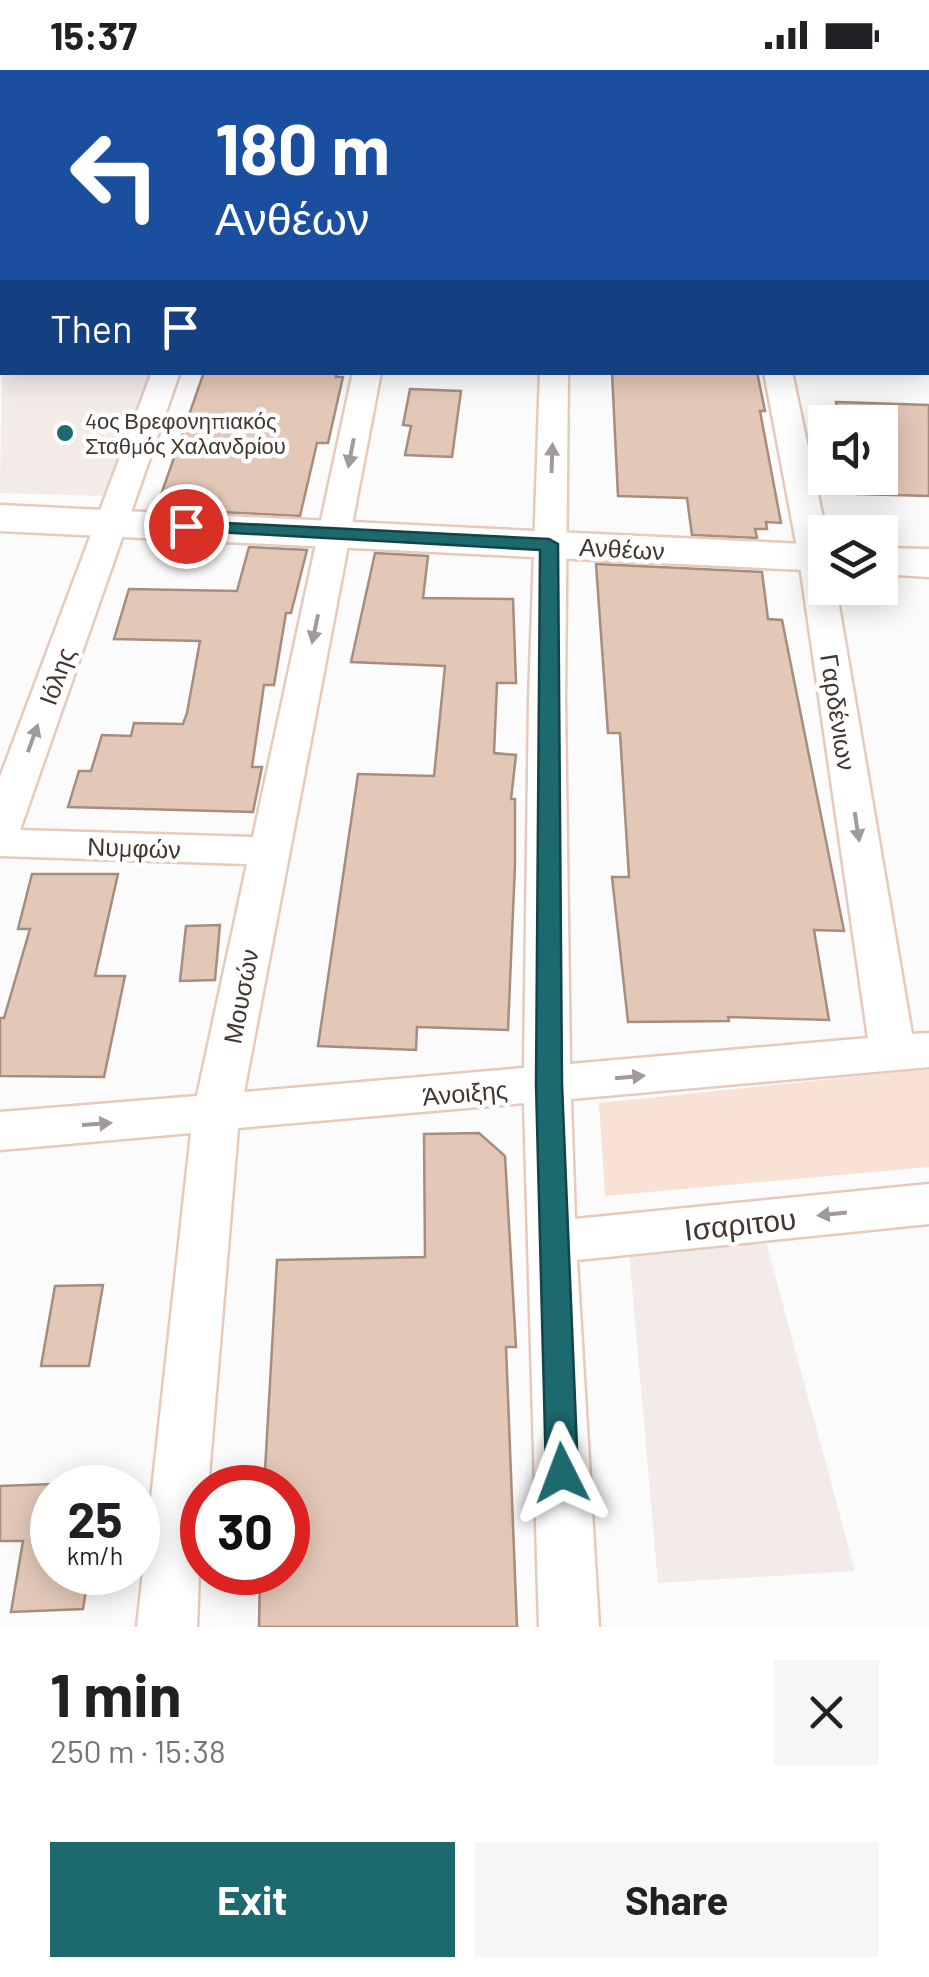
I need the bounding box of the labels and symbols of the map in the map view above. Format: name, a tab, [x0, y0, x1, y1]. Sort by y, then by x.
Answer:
place label: 4ος Βρεφονηπιακός Σταθμός Χαλανδρίου	[85, 407, 286, 459]
marker: 4ος Βρεφονηπιακός Σταθμός Χαλανδρίου	[54, 422, 76, 444]
one-way arrow	[343, 438, 359, 469]
one-way arrow	[544, 442, 560, 474]
pin	[144, 484, 229, 569]
street label: Ανθέων	[578, 531, 666, 565]
one-way arrow	[307, 614, 323, 645]
street label: Ιόλης	[32, 643, 80, 709]
street label: Γαρδένιων	[815, 652, 863, 772]
one-way arrow	[26, 723, 41, 753]
one-way arrow	[850, 811, 866, 843]
street label: Νυμφών	[87, 830, 181, 864]
street label: Μουσών	[216, 946, 264, 1046]
one-way arrow	[615, 1068, 647, 1084]
street label: Άνοιξης	[421, 1073, 509, 1111]
one-way arrow	[82, 1116, 114, 1132]
street label: Ισαριτου	[682, 1199, 798, 1247]
one-way arrow	[816, 1206, 847, 1222]
position arrow	[510, 1421, 614, 1525]
speed limit sign: 30	[180, 1465, 310, 1595]

